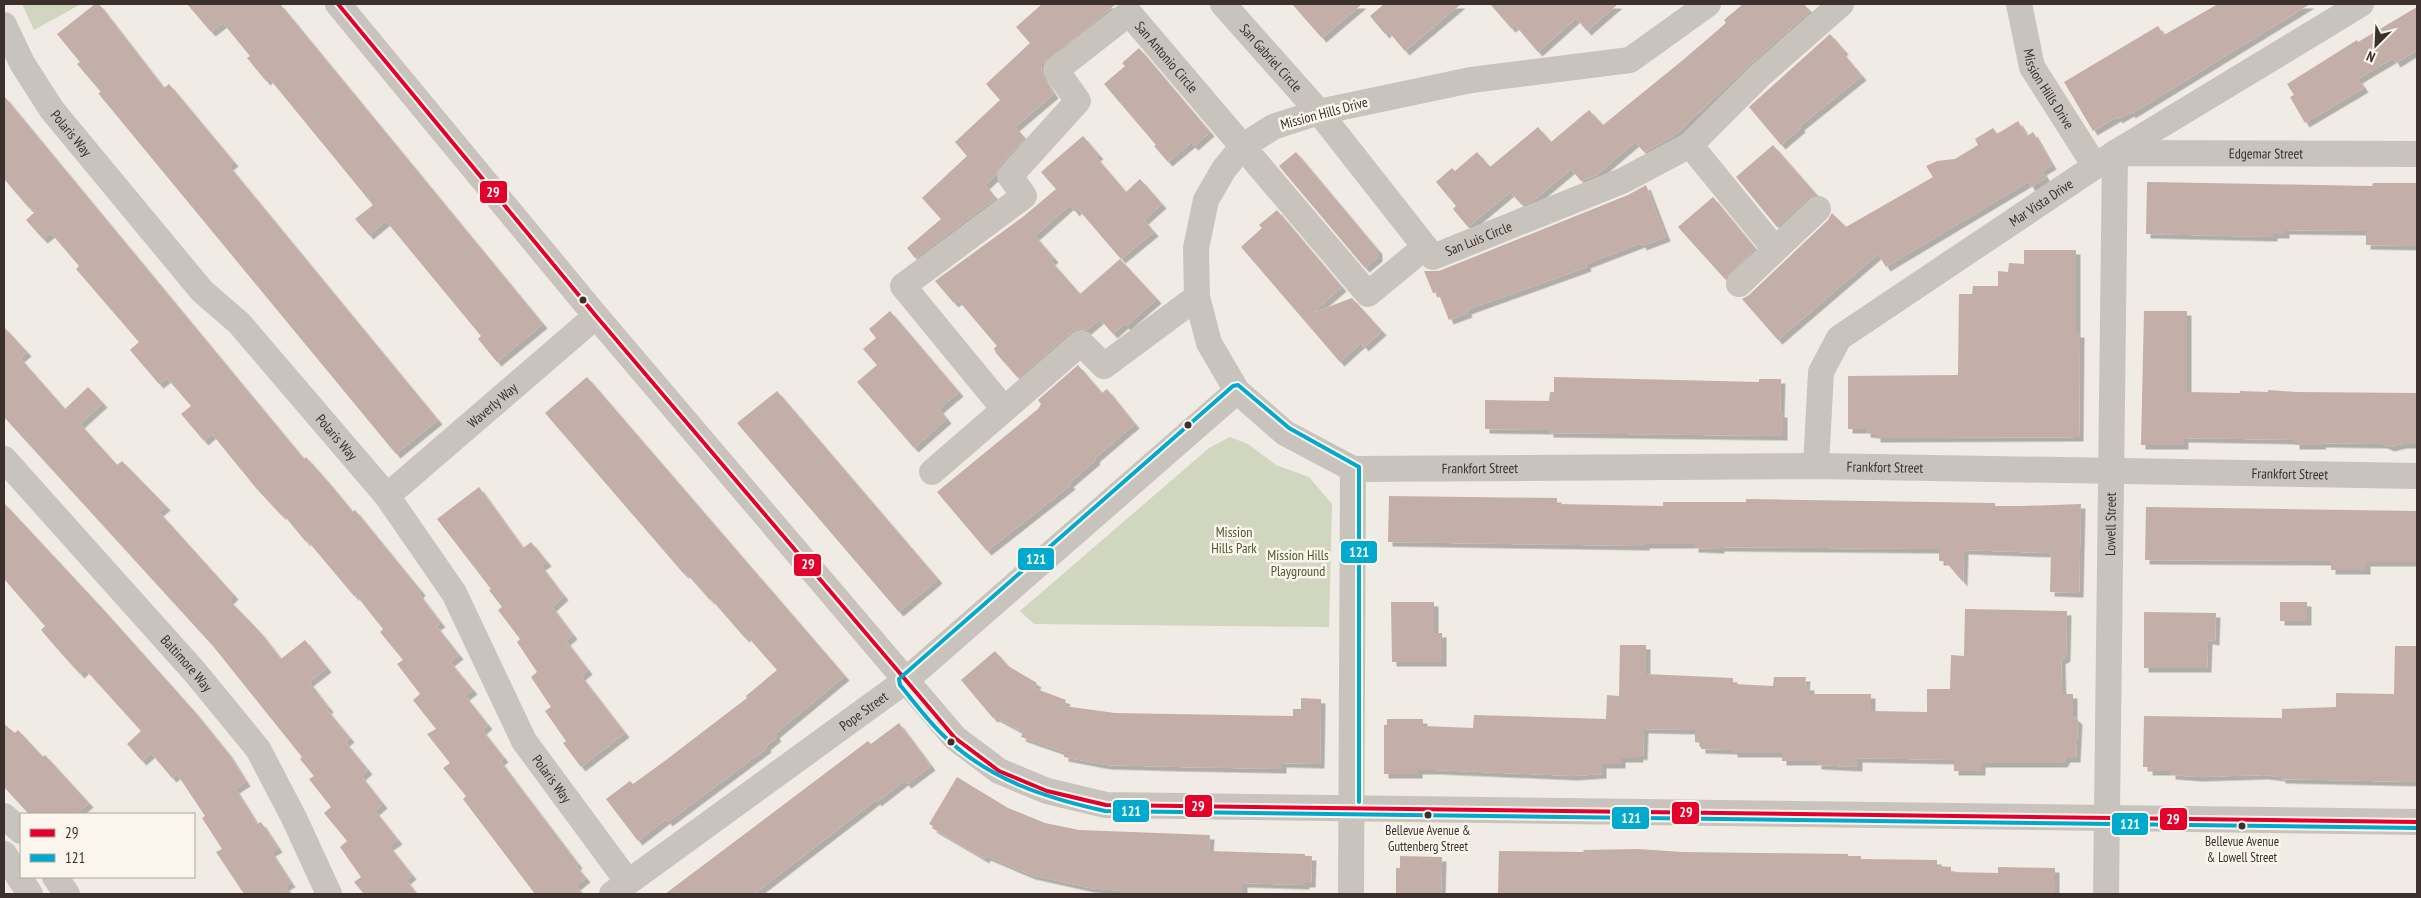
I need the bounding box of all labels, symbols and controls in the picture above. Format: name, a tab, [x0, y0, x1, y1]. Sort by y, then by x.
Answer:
street label: San Antonio Circle	[1131, 17, 1202, 97]
street label: San Gabriel Circle	[1236, 20, 1306, 96]
north arrow	[2351, 20, 2401, 70]
street label: Mission Hills Drive	[2019, 47, 2078, 132]
text: N	[2364, 47, 2378, 67]
street label: Mission Hills Drive	[1278, 93, 1370, 133]
street label: Polaris Way	[47, 106, 96, 161]
street label: Edgemar Street	[2229, 144, 2303, 163]
street label: Mar Vista Drive	[2006, 175, 2077, 230]
line badge: 29	[479, 180, 508, 204]
text: 29	[486, 183, 500, 201]
street label: San Luis Circle	[1442, 217, 1515, 260]
unlabelled marker	[578, 295, 588, 305]
street label: Waverly Way	[464, 378, 522, 432]
street label: Polaris Way	[312, 410, 362, 464]
unlabelled marker	[1183, 420, 1193, 430]
street label: Frankfort Street	[1847, 458, 1923, 477]
street label: Frankfort Street	[1442, 459, 1518, 477]
street label: Frankfort Street	[2252, 464, 2328, 484]
street label: Lowell Street	[2101, 492, 2120, 556]
park label: Mission Hills Park	[1211, 523, 1257, 557]
line badge: 121	[1340, 540, 1378, 564]
text: 121	[1349, 543, 1369, 561]
park label: Mission Hills Playground	[1267, 546, 1329, 580]
line badge: 121	[1017, 547, 1055, 571]
text: 121	[1026, 550, 1046, 568]
line badge: 29	[793, 553, 822, 577]
text: 29	[801, 555, 815, 573]
street label: Baltimore Way	[157, 631, 217, 696]
street label: Pope Street	[836, 687, 892, 735]
unlabelled marker	[946, 737, 956, 747]
street label: Polaris Way	[528, 751, 576, 807]
line badge: 29	[1184, 794, 1213, 818]
text: 29	[1191, 797, 1205, 815]
line badge: 121	[1112, 799, 1150, 823]
line badge: 29	[1671, 801, 1700, 825]
text: 121	[1121, 802, 1141, 820]
text: 29	[1679, 803, 1693, 821]
line badge: 121	[1611, 806, 1650, 830]
line badge: 29	[2159, 807, 2188, 831]
text: 121	[1621, 809, 1641, 827]
marker: Bellevue Avenue & Guttenberg Street	[1423, 810, 1433, 820]
text: 29	[2166, 810, 2180, 828]
line badge: 121	[2111, 812, 2149, 836]
legend	[20, 813, 195, 878]
text: 121	[2120, 815, 2140, 833]
marker: Bellevue Avenue & Lowell Street	[2237, 821, 2247, 831]
place label: Bellevue Avenue & Guttenberg Street	[1385, 822, 1471, 855]
text: 29	[65, 823, 79, 842]
place label: Bellevue Avenue & Lowell Street	[2205, 833, 2279, 866]
text: 121	[65, 848, 85, 867]

